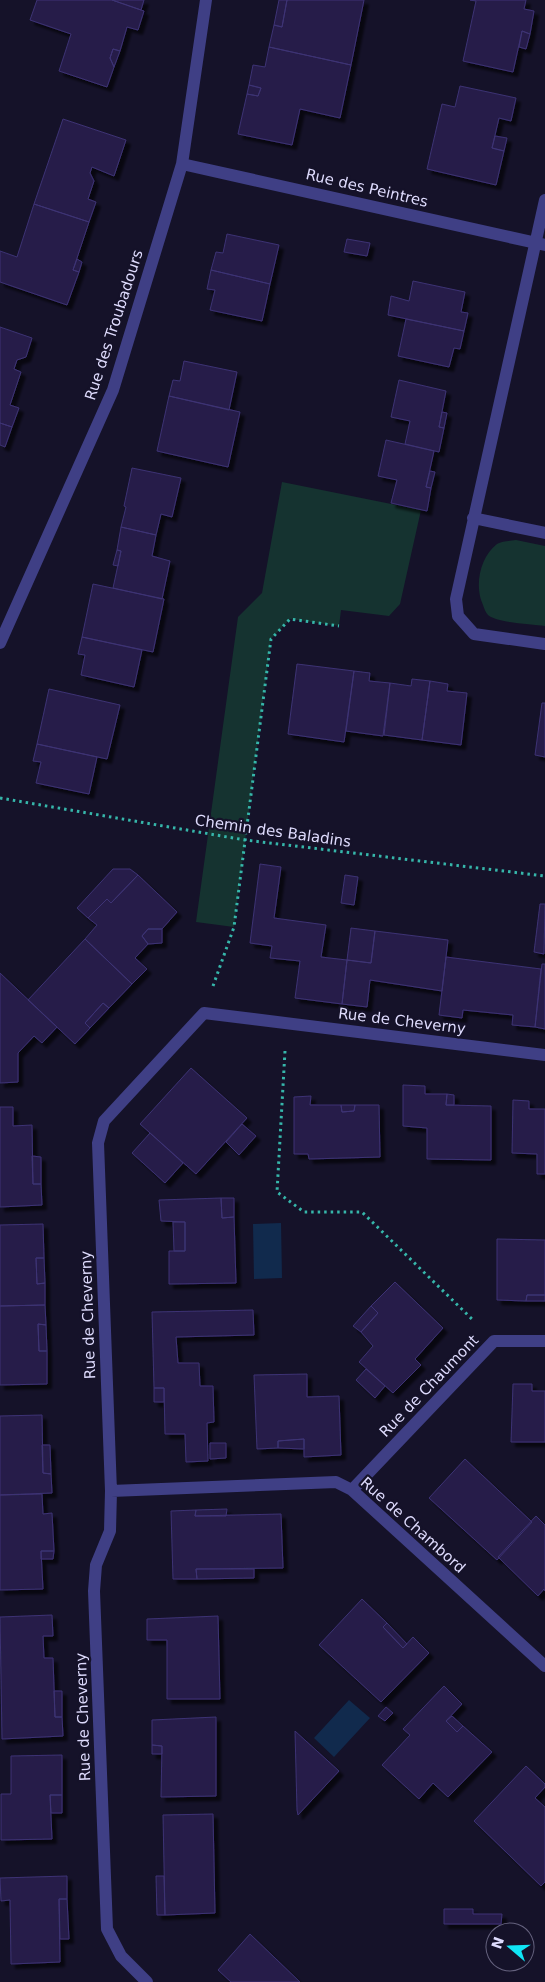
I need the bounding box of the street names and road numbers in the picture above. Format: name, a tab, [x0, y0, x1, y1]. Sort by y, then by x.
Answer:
street label: Rue des Peintres	[304, 165, 430, 211]
street label: Rue des Troubadours	[81, 247, 147, 402]
street label: Chemin des Baladins	[194, 811, 352, 851]
street label: Rue de Cheverny	[337, 1004, 467, 1038]
street label: Rue de Cheverny	[77, 1250, 99, 1379]
street label: Rue de Chaumont	[376, 1331, 482, 1441]
street label: Rue de Chambord	[357, 1473, 469, 1577]
street label: Rue de Cheverny	[72, 1652, 94, 1781]

